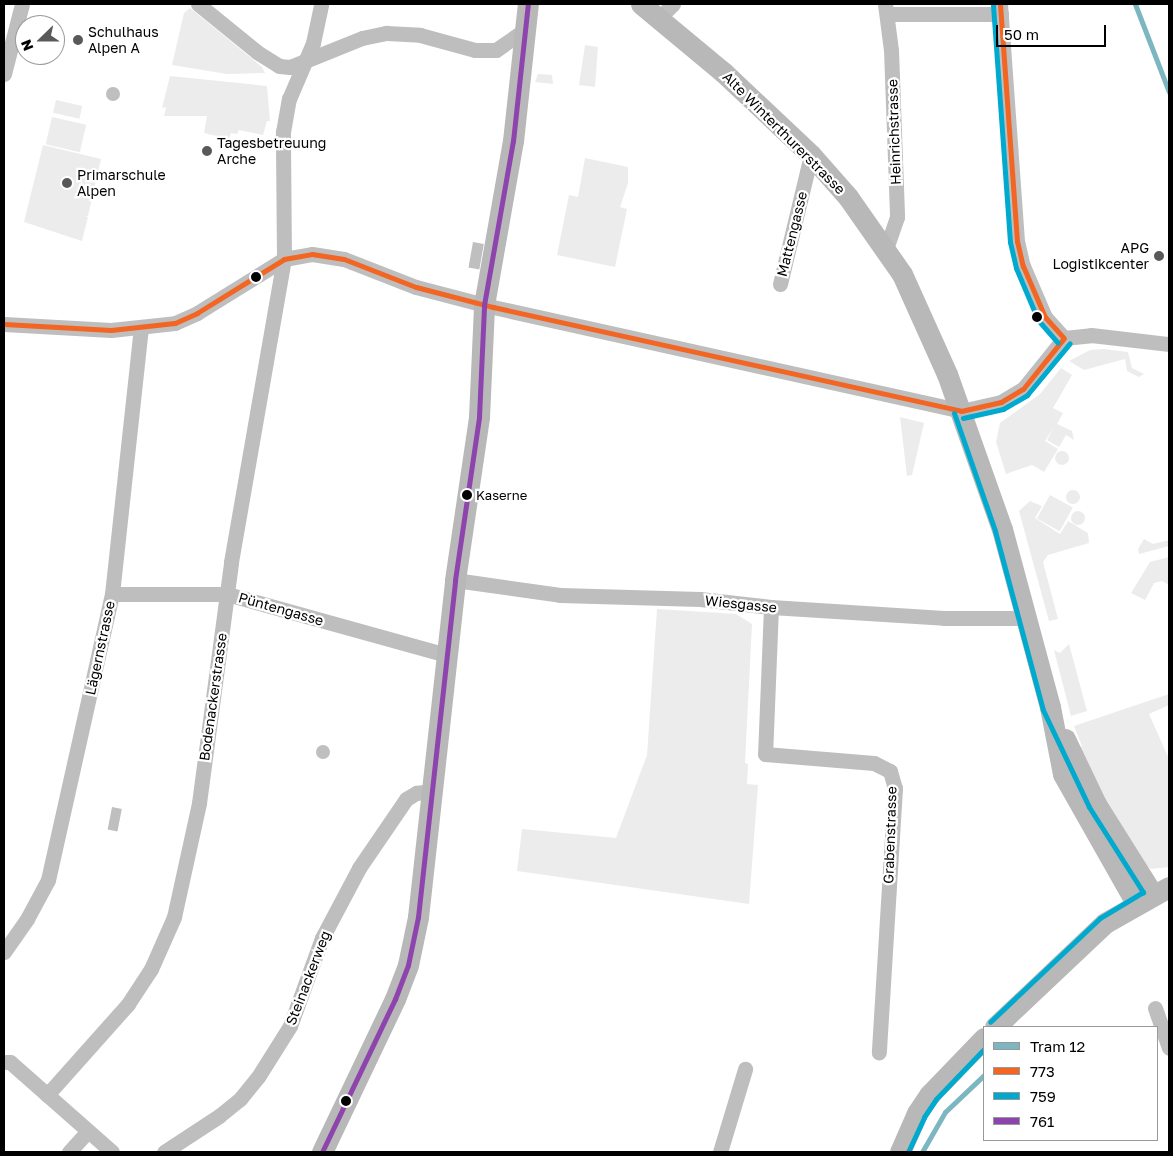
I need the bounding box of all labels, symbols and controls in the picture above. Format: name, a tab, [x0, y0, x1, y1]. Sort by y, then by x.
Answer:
north arrow	[15, 15, 65, 65]
scale bar	[998, 15, 1108, 47]
place label: Schulhaus Alpen A	[88, 24, 159, 56]
text: 50 m	[1004, 25, 1039, 43]
marker: Schulhaus Alpen A	[72, 34, 84, 46]
text: N	[17, 37, 36, 54]
street label: Alte Winterthurerstrasse	[719, 68, 849, 198]
street label: Heinrichstrasse	[884, 79, 904, 185]
place label: Tagesbetreuung Arche	[217, 135, 326, 168]
marker: Tagesbetreuung Arche	[201, 145, 213, 157]
place label: Primarschule Alpen	[77, 167, 166, 200]
marker: Primarschule Alpen	[61, 177, 73, 189]
street label: Mattengasse	[773, 190, 811, 278]
place label: APG Logistikcenter	[1053, 240, 1149, 272]
marker: APG Logistikcenter	[1153, 250, 1165, 262]
unlabelled marker	[251, 272, 261, 282]
unlabelled marker	[1032, 312, 1042, 322]
place label: Kaserne	[476, 487, 527, 503]
marker: Kaserne	[462, 490, 472, 500]
street label: Püntengasse	[236, 589, 326, 629]
street label: Wiesgasse	[704, 592, 778, 616]
street label: Lägernstrasse	[82, 599, 118, 697]
street label: Bodenackerstrasse	[196, 632, 230, 762]
street label: Grabenstrasse	[880, 786, 900, 884]
street label: Steinackerweg	[282, 928, 334, 1028]
legend	[983, 1026, 1158, 1141]
text: Tram 12	[1030, 1037, 1085, 1055]
text: 773	[1030, 1062, 1055, 1080]
text: 759	[1030, 1087, 1056, 1105]
unlabelled marker	[341, 1096, 351, 1106]
text: 761	[1030, 1112, 1054, 1130]

